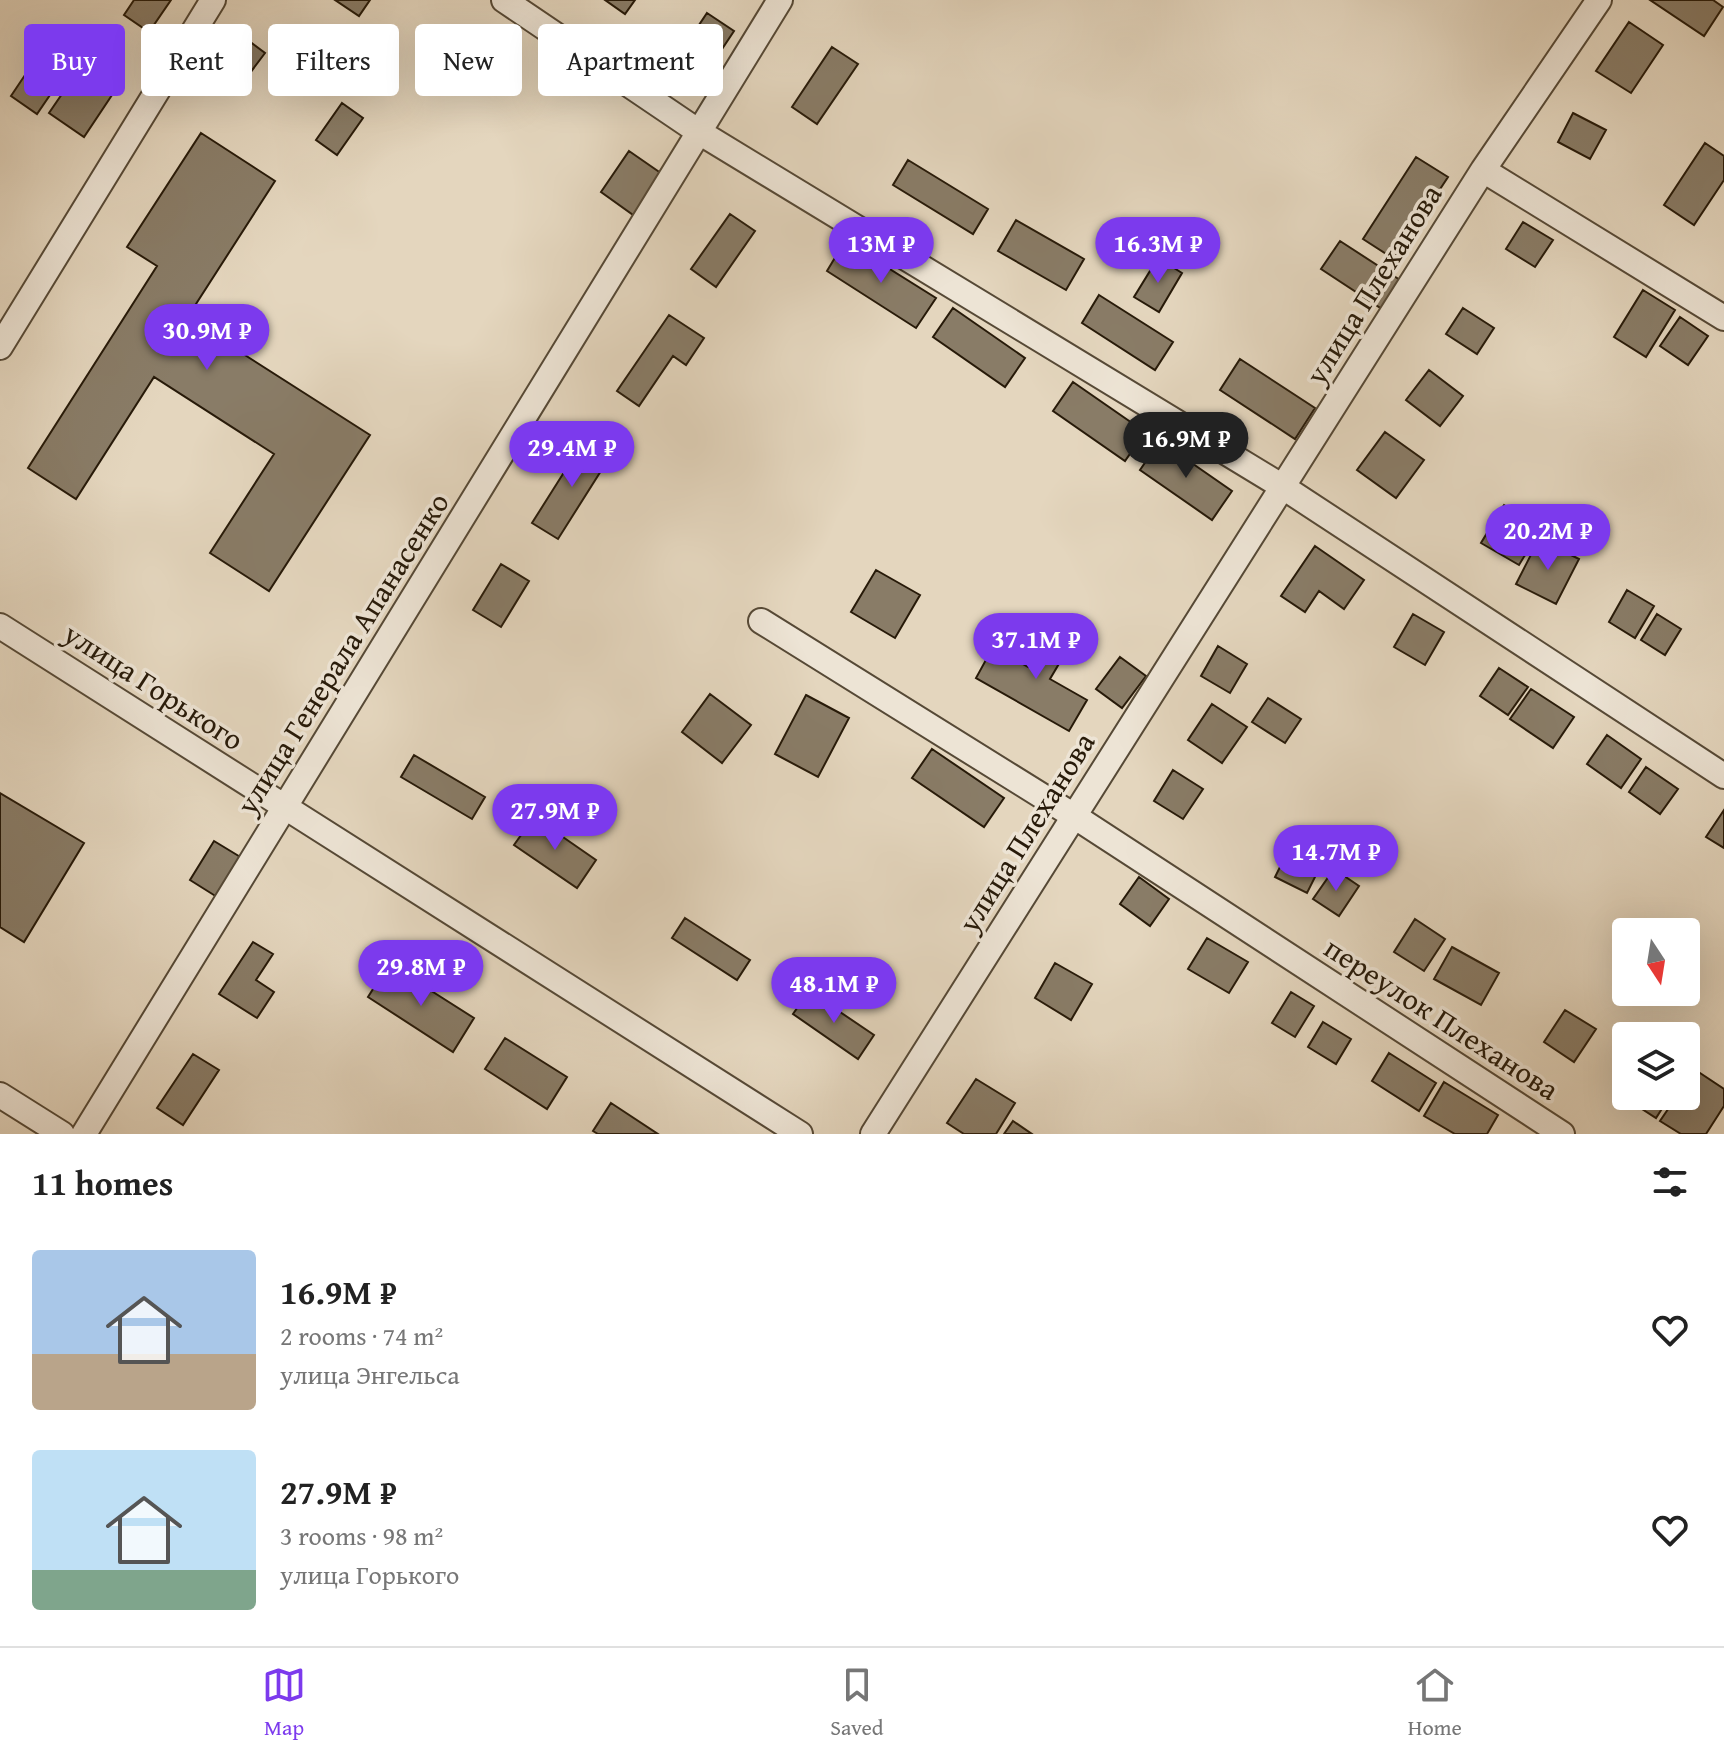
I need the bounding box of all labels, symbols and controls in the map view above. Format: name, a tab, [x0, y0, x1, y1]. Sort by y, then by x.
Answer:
chip: Buy	[24, 24, 125, 96]
chip: Rent	[141, 24, 252, 96]
chip: Filters	[268, 24, 399, 96]
chip: New	[415, 24, 522, 96]
chip: Apartment	[538, 24, 723, 96]
street label: улица Плеханова	[1293, 175, 1453, 393]
pin: 13M ₽	[825, 217, 937, 285]
pin: 16.3M ₽	[1084, 217, 1232, 285]
text: 13M ₽	[847, 223, 915, 262]
text: 16.3M ₽	[1113, 223, 1203, 262]
pin: 30.9M ₽	[133, 304, 281, 372]
text: 30.9M ₽	[162, 310, 252, 349]
pin: 16.9M ₽	[1112, 412, 1260, 480]
text: 16.9M ₽	[1141, 418, 1231, 457]
pin: 29.4M ₽	[498, 421, 646, 489]
text: 29.4M ₽	[527, 427, 617, 466]
street label: улица Генерала Апанасенко	[224, 483, 459, 823]
pin: 20.2M ₽	[1474, 504, 1622, 572]
text: 20.2M ₽	[1503, 510, 1593, 549]
street label: улица Горького	[54, 611, 253, 761]
pin: 37.1M ₽	[962, 613, 1110, 681]
text: 37.1M ₽	[991, 619, 1081, 658]
street label: улица Плеханова	[946, 723, 1106, 941]
pin: 27.9M ₽	[481, 784, 629, 852]
text: 27.9M ₽	[510, 790, 600, 829]
pin: 14.7M ₽	[1262, 825, 1410, 893]
text: 14.7M ₽	[1291, 831, 1381, 870]
north arrow	[1612, 918, 1700, 1006]
map controls	[1612, 918, 1700, 1110]
street label: переулок Плеханова	[1316, 926, 1569, 1111]
pin: 29.8M ₽	[347, 940, 495, 1008]
text: 29.8M ₽	[376, 946, 466, 985]
pin: 48.1M ₽	[760, 957, 908, 1025]
text: 48.1M ₽	[789, 963, 879, 1002]
button: layers	[1612, 1022, 1700, 1110]
text: 11 homes	[32, 1158, 173, 1207]
icon: filters	[1648, 1160, 1692, 1204]
text: 16.9M ₽	[280, 1267, 397, 1316]
icon: home	[96, 1282, 192, 1378]
icon: heart	[1648, 1308, 1692, 1352]
text: 2 rooms · 74 m²	[280, 1316, 443, 1355]
text: улица Энгельса	[280, 1355, 460, 1394]
text: 27.9M ₽	[280, 1467, 397, 1516]
icon: home	[96, 1482, 192, 1578]
icon: heart	[1648, 1508, 1692, 1552]
text: 3 rooms · 98 m²	[280, 1516, 443, 1555]
text: улица Горького	[280, 1555, 459, 1594]
tab: Map	[262, 1663, 306, 1743]
tab: Saved	[830, 1663, 884, 1743]
tab: Home	[1408, 1663, 1462, 1743]

